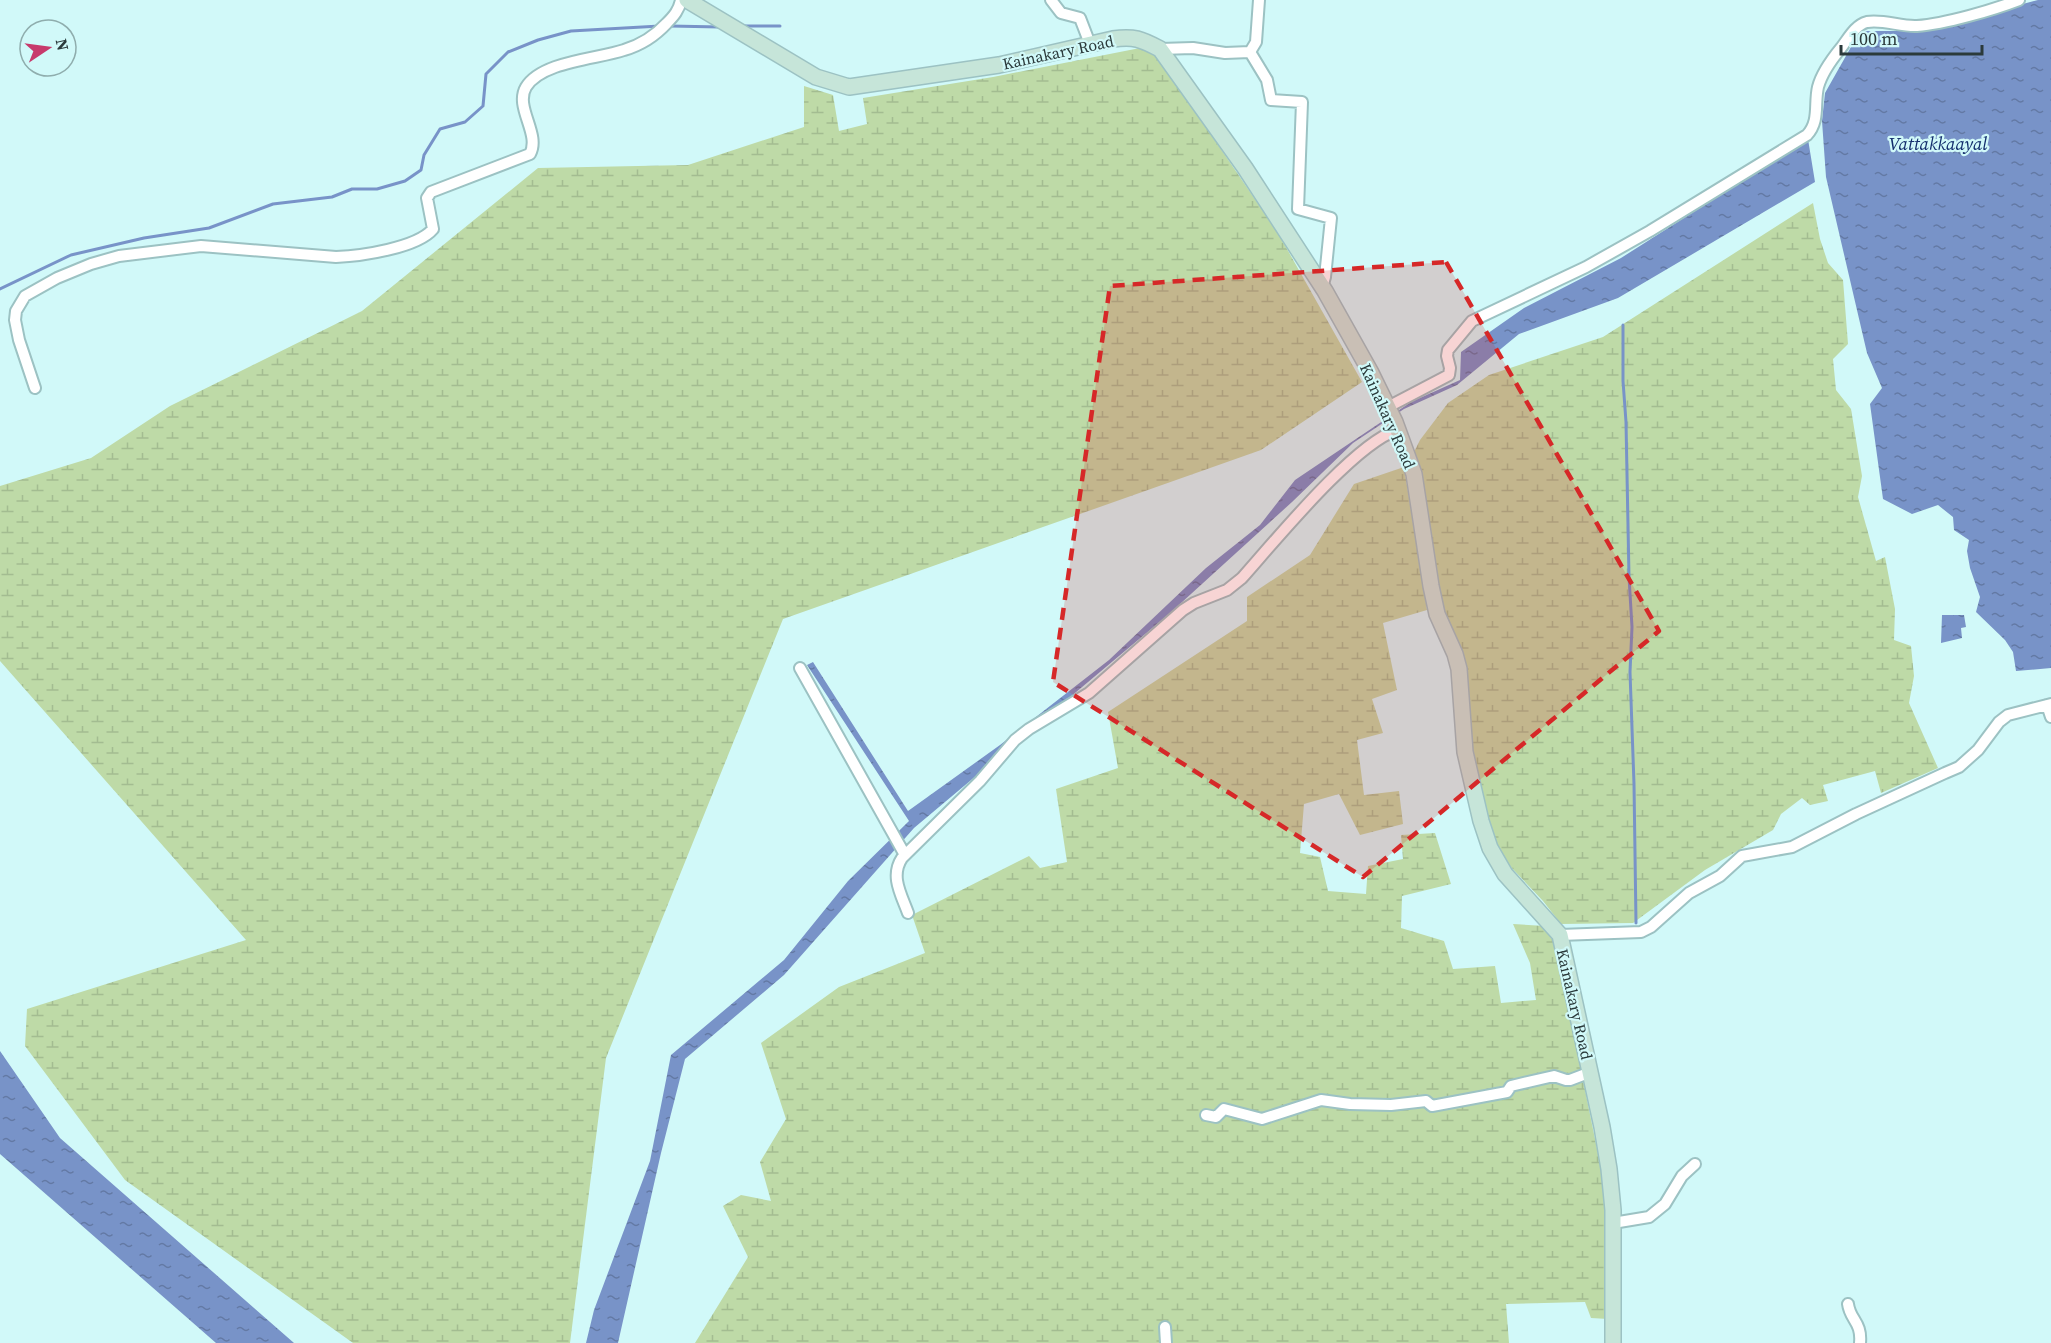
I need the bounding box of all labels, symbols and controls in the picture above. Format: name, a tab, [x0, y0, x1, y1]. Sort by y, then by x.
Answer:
north arrow	[18, 18, 78, 78]
scale bar	[1841, 18, 1982, 56]
text: 100 m	[1850, 26, 1897, 51]
street label: Kainakary Road	[1000, 29, 1116, 75]
text: N	[51, 36, 75, 53]
water label: Vattakkaayal	[1889, 131, 1987, 156]
street label: Kainakary Road	[1355, 360, 1421, 472]
street label: Kainakary Road	[1552, 946, 1598, 1062]

